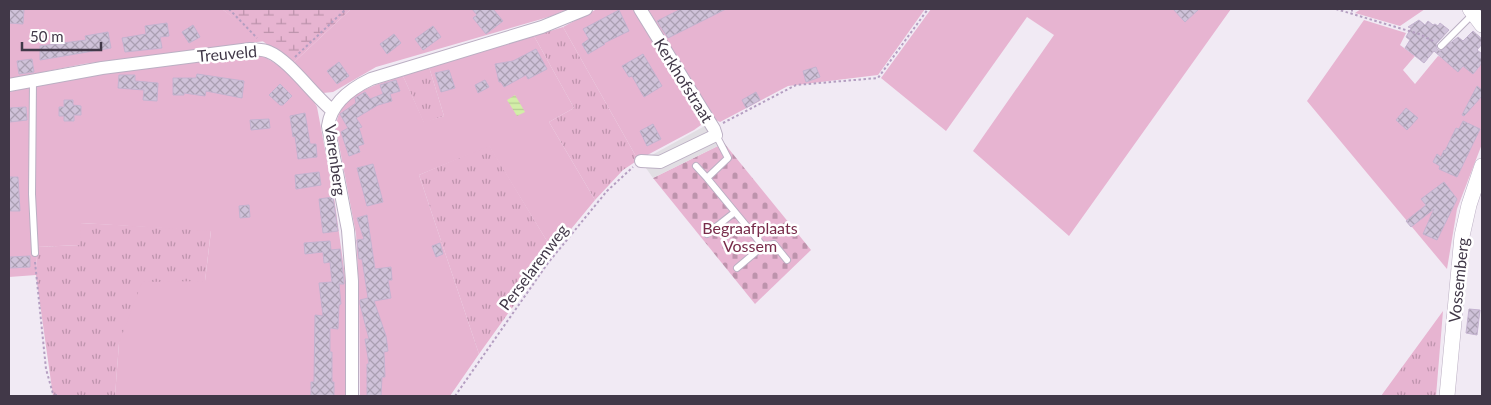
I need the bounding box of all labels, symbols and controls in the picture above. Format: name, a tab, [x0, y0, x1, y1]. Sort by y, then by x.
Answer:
scale bar	[22, 20, 101, 52]
text: 50 m	[30, 27, 64, 45]
street label: Kerkhofstraat	[651, 34, 718, 126]
street label: Treuveld	[196, 41, 258, 65]
street label: Varenberg	[322, 123, 350, 197]
park label: Begraafplaats Vossem	[702, 218, 798, 255]
street label: Perselarenweg	[495, 220, 571, 314]
street label: Vossemberg	[1444, 236, 1472, 324]

